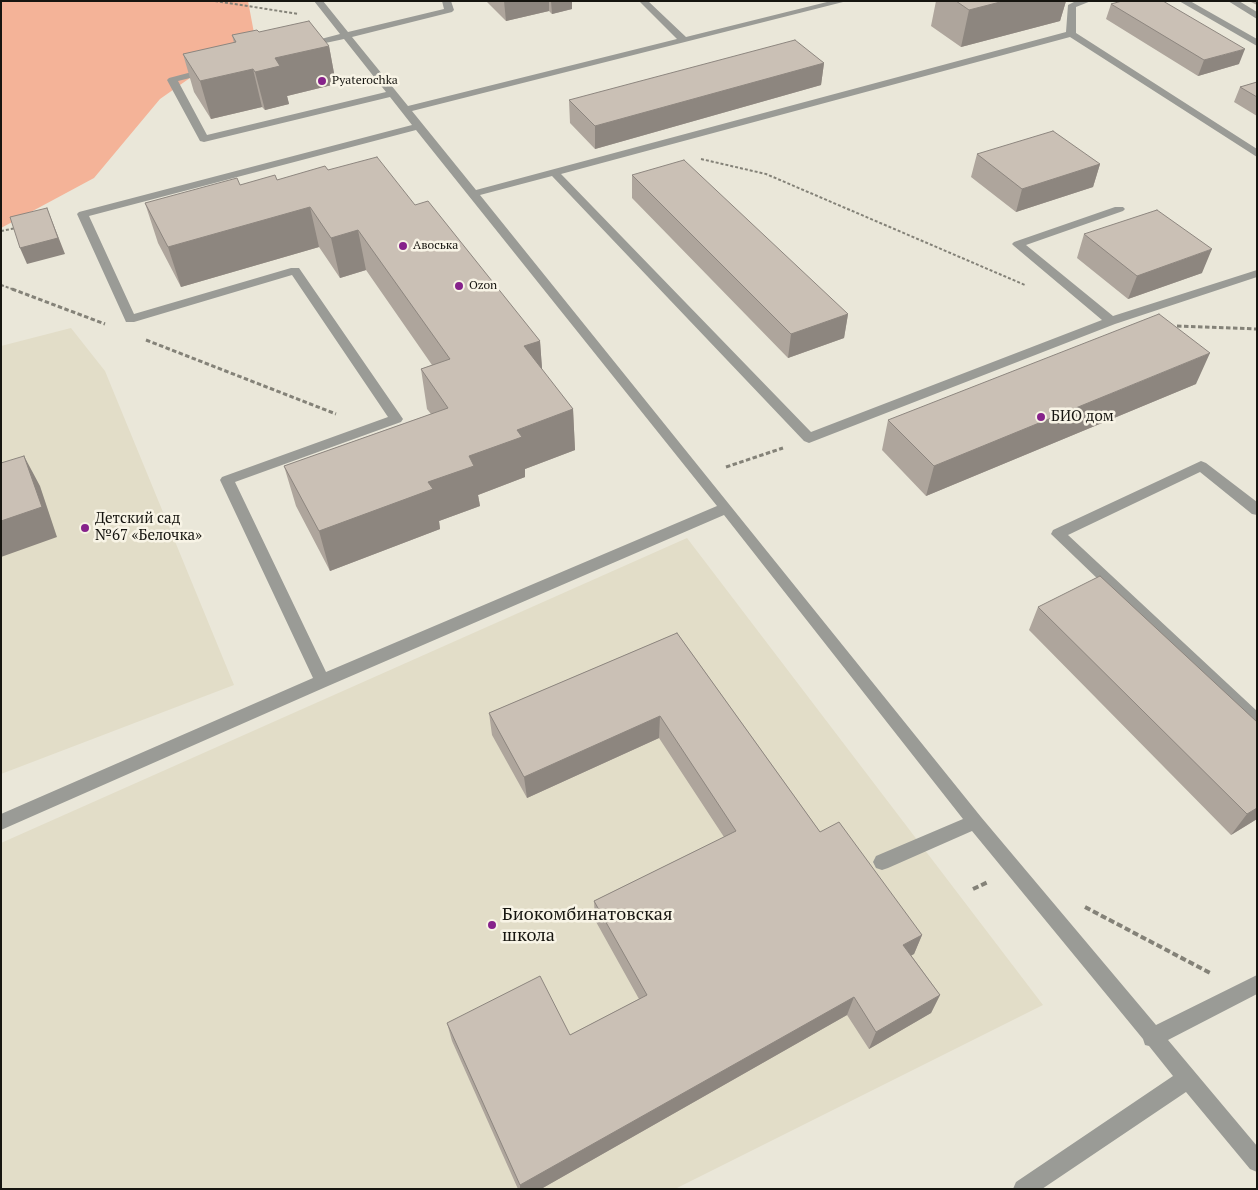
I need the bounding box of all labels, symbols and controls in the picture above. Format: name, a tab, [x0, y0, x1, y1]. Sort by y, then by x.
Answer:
place label: Pyaterochka	[332, 74, 398, 88]
marker: Pyaterochka	[316, 75, 328, 87]
place label: Авоська	[413, 239, 458, 253]
marker: Авоська	[397, 240, 409, 252]
place label: Ozon	[469, 279, 497, 293]
marker: Ozon	[453, 280, 465, 292]
place label: БИО дом	[1051, 408, 1114, 426]
marker: БИО дом	[1035, 411, 1047, 423]
place label: Детский сад №67 «Белочка»	[95, 510, 202, 545]
marker: Детский сад №67 «Белочка»	[79, 522, 91, 534]
place label: Биокомбинатовская школа	[502, 904, 672, 946]
marker: Биокомбинатовская школа	[486, 919, 498, 931]

